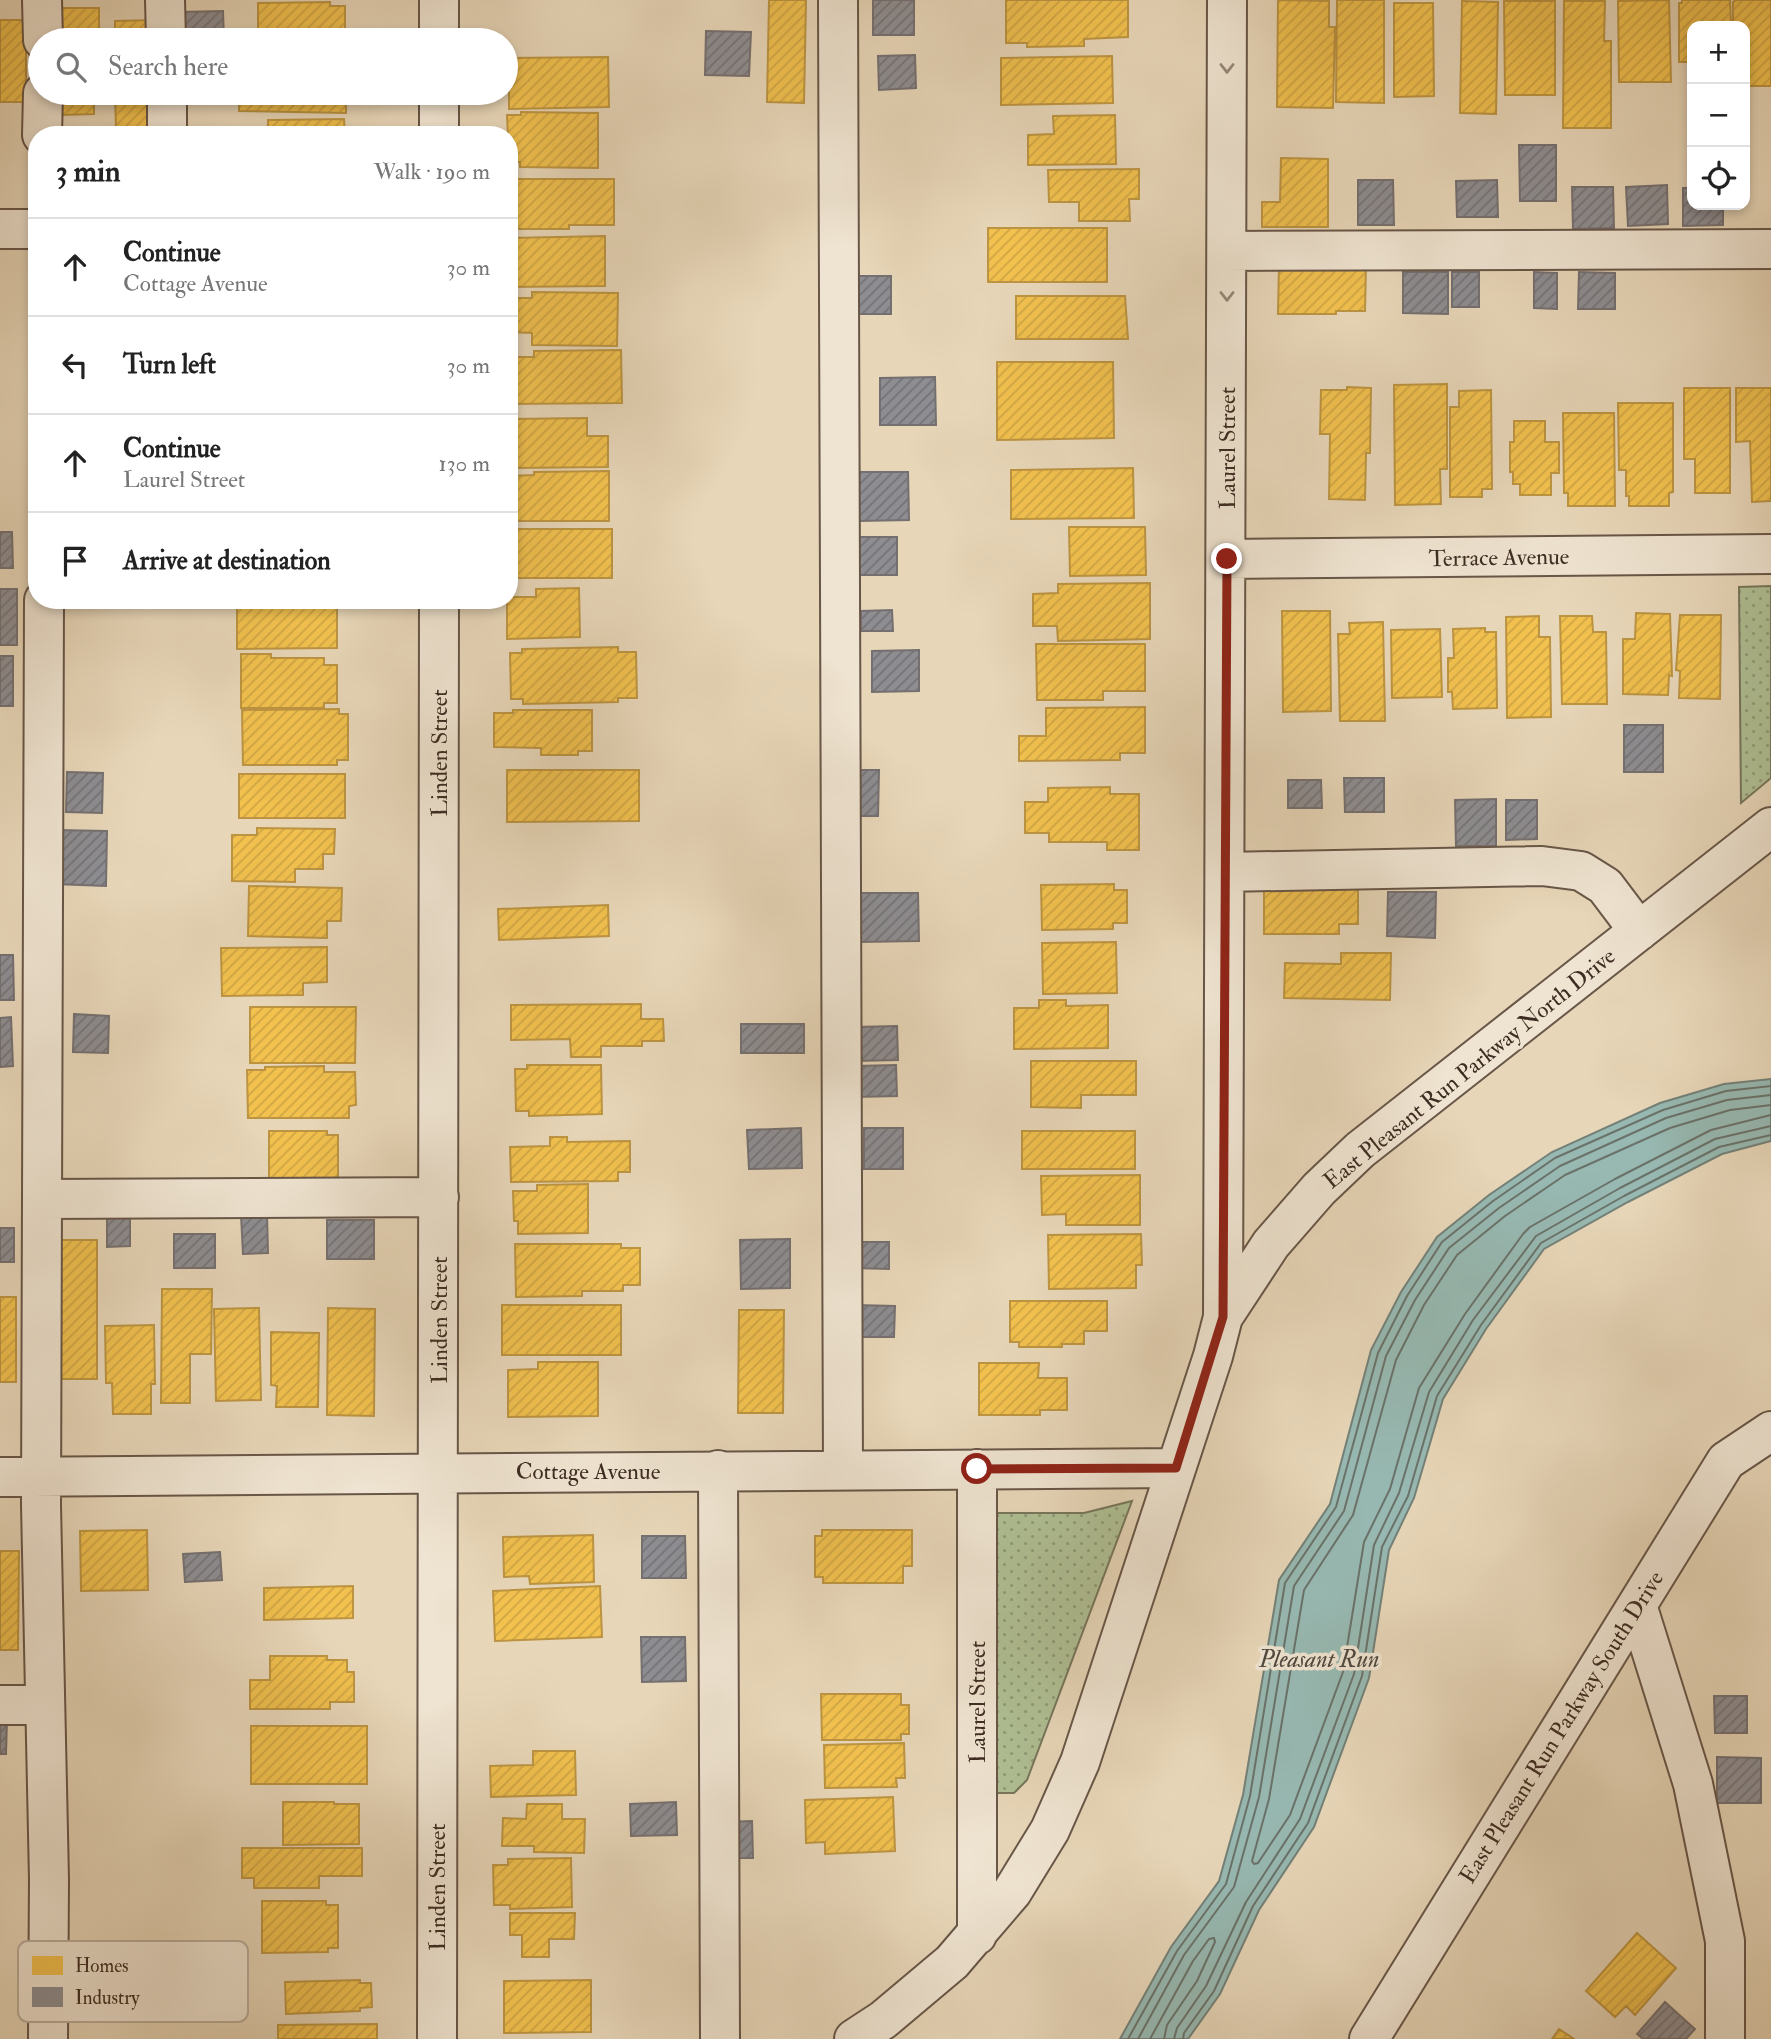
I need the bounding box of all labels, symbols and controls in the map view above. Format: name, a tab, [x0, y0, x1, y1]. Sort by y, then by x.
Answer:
map controls	[1687, 21, 1750, 210]
button: +	[1687, 21, 1750, 84]
search box	[28, 28, 518, 105]
icon: search	[52, 48, 90, 86]
text: Search here	[108, 51, 228, 83]
one-way arrow	[1219, 63, 1235, 74]
button: −	[1687, 84, 1750, 147]
button: locate	[1687, 147, 1750, 210]
text: 3 min	[56, 153, 121, 190]
text: Walk · 190 m	[374, 157, 490, 186]
text: Continue	[123, 237, 221, 269]
icon: ahead	[56, 248, 94, 286]
text: 30 m	[447, 253, 490, 282]
text: Cottage Avenue	[123, 269, 268, 298]
one-way arrow	[1219, 291, 1235, 301]
icon: left	[56, 346, 94, 384]
text: Turn left	[123, 349, 216, 381]
text: 30 m	[447, 351, 490, 380]
street label: Laurel Street	[1213, 387, 1242, 509]
text: Continue	[123, 433, 221, 465]
icon: ahead	[56, 444, 94, 482]
text: 130 m	[438, 449, 490, 478]
text: Laurel Street	[123, 465, 245, 494]
icon: arrive	[56, 542, 94, 580]
street label: Terrace Avenue	[1428, 542, 1570, 573]
route end	[1211, 543, 1242, 574]
text: Arrive at destination	[123, 545, 331, 577]
street label: Linden Street	[425, 689, 454, 817]
street label: East Pleasant Run Parkway North Drive	[1317, 941, 1622, 1195]
street label: Linden Street	[425, 1256, 454, 1384]
route start	[961, 1453, 992, 1484]
street label: Cottage Avenue	[516, 1457, 661, 1486]
street label: East Pleasant Run Parkway South Drive	[1453, 1565, 1670, 1889]
street label: Laurel Street	[963, 1641, 992, 1763]
water label: Pleasant Run	[1258, 1644, 1379, 1675]
street label: Linden Street	[423, 1823, 452, 1951]
legend	[18, 1941, 248, 2022]
text: Homes	[75, 1954, 129, 1978]
text: Industry	[75, 1986, 140, 2010]

